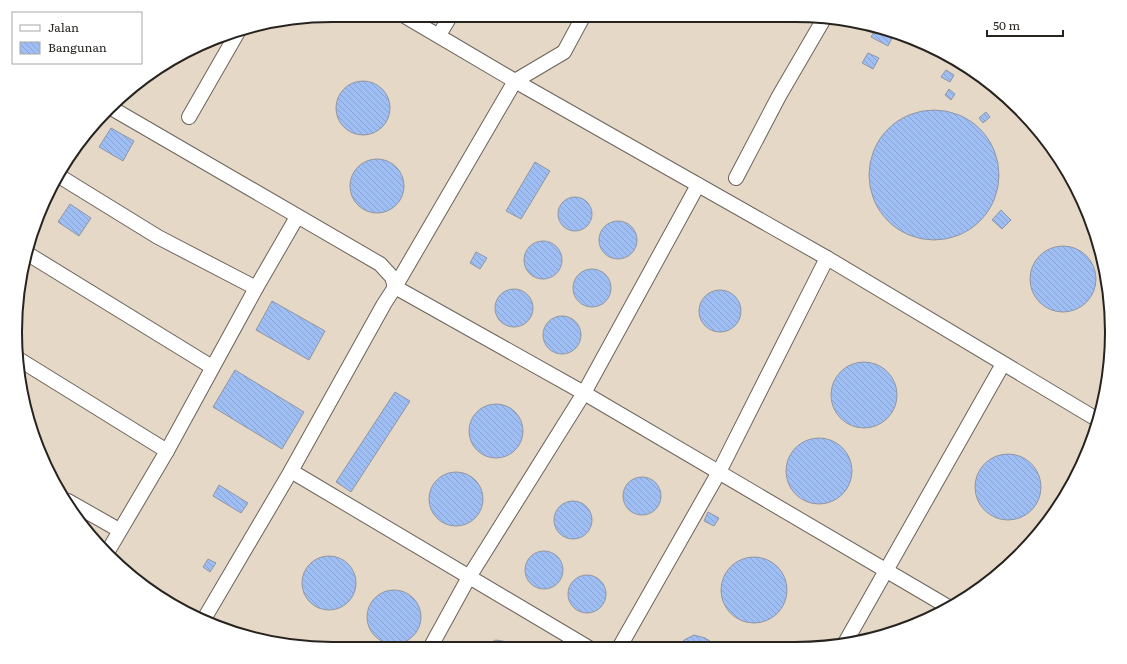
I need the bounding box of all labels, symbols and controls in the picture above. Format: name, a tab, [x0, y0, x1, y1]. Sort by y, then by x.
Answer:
legend	[12, 12, 142, 64]
scale bar	[987, 12, 1063, 38]
text: 50 m	[993, 16, 1020, 34]
text: Jalan	[48, 18, 79, 36]
text: Bangunan	[48, 38, 107, 56]

